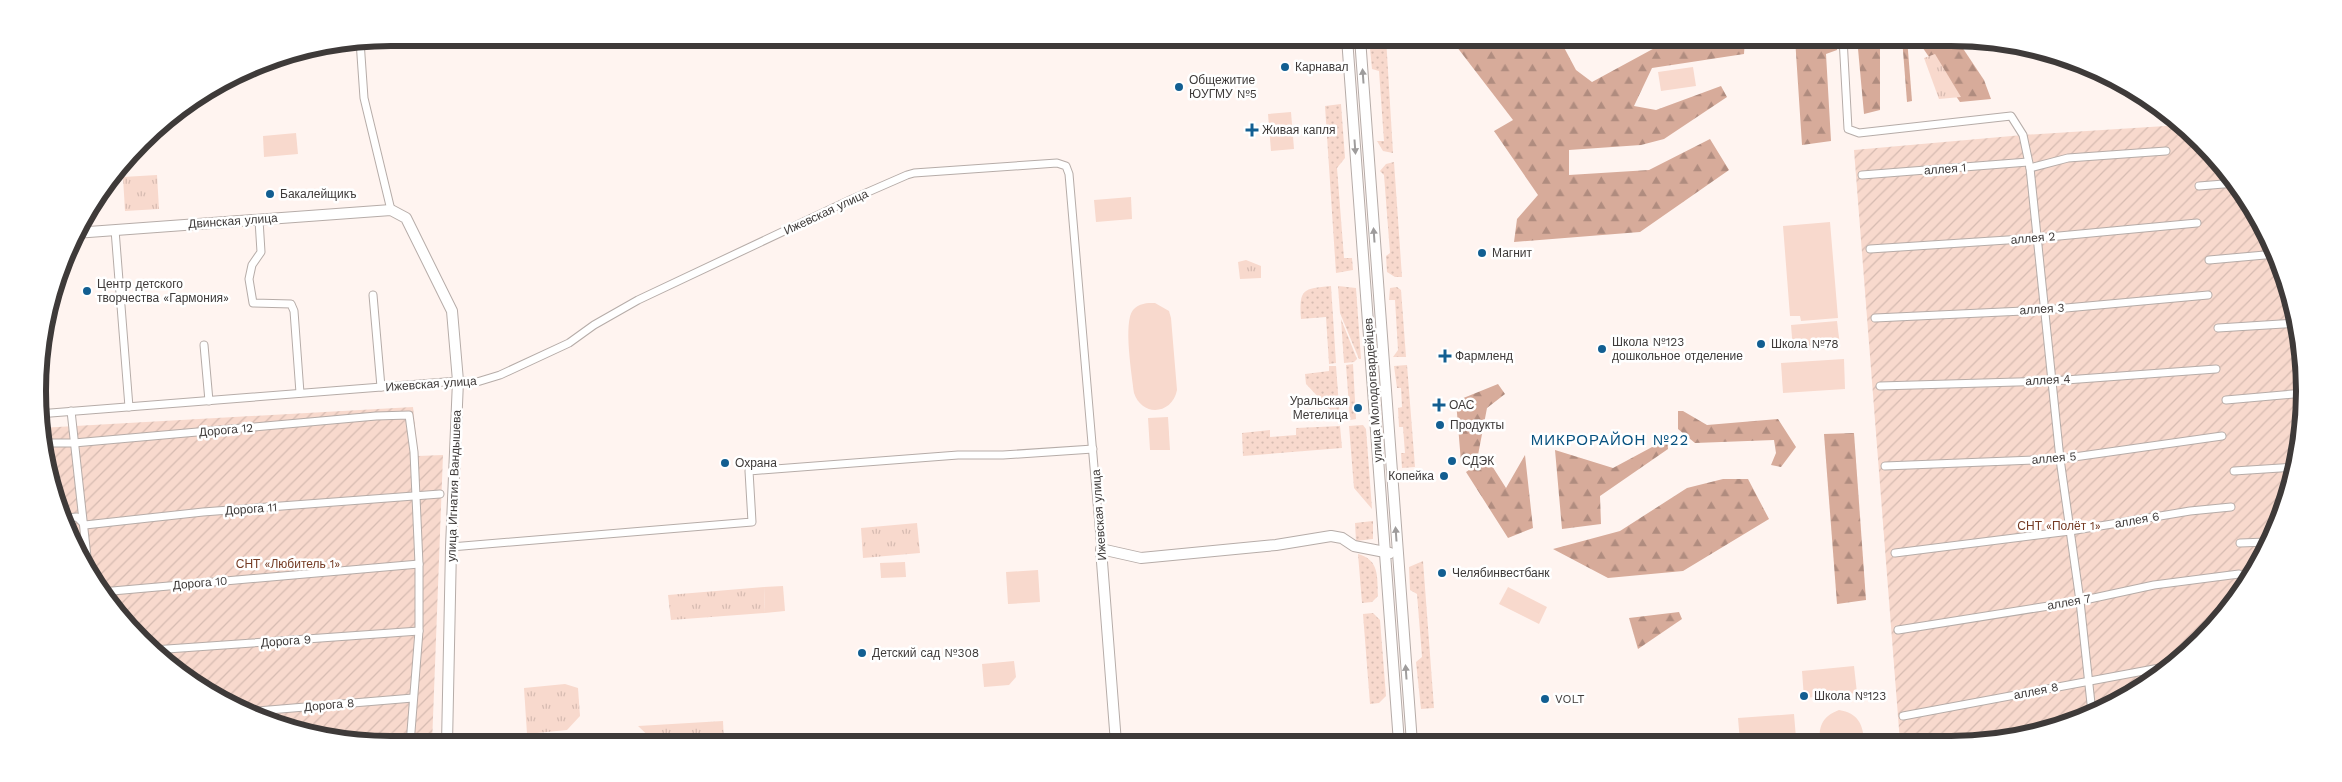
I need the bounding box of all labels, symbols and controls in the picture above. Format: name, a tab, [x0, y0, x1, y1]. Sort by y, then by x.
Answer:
place label: Карнавал	[1295, 60, 1349, 74]
marker: Карнавал	[1279, 61, 1291, 73]
one-way arrow	[1359, 68, 1367, 84]
place label: Общежитие ЮУГМУ №5	[1189, 73, 1257, 101]
marker: Общежитие ЮУГМУ №5	[1173, 81, 1185, 93]
place label: Живая капля	[1262, 123, 1335, 137]
marker: Живая капля	[1246, 124, 1258, 136]
one-way arrow	[1351, 140, 1359, 156]
street label: аллея 1	[1923, 161, 1967, 177]
street label: Ижевская улица	[782, 186, 871, 238]
place label: Бакалейщикъ	[280, 187, 357, 201]
marker: Бакалейщикъ	[264, 188, 276, 200]
street label: Двинская улица	[188, 211, 278, 231]
one-way arrow	[1370, 226, 1378, 242]
street label: аллея 2	[2010, 229, 2056, 247]
place label: Магнит	[1492, 246, 1533, 260]
marker: Магнит	[1476, 247, 1488, 259]
place label: Центр детского творчества «Гармония»	[97, 277, 229, 305]
marker: Центр детского творчества «Гармония»	[81, 285, 93, 297]
street label: аллея 3	[2019, 300, 2065, 318]
street label: улица Молодогвардейцев	[1361, 317, 1385, 463]
place label: Школа №123 дошкольное отделение	[1612, 335, 1743, 363]
place label: Школа №78	[1771, 337, 1839, 351]
marker: Школа №78	[1755, 338, 1767, 350]
marker: Школа №123 дошкольное отделение	[1596, 343, 1608, 355]
place label: Фармленд	[1455, 349, 1513, 363]
marker: Фармленд	[1439, 350, 1451, 362]
street label: аллея 4	[2025, 372, 2071, 388]
street label: Ижевская улица	[385, 374, 477, 394]
place label: Уральская Метелица	[1290, 394, 1348, 422]
place label: ОАС	[1449, 398, 1475, 412]
marker: ОАС	[1433, 399, 1445, 411]
marker: Уральская Метелица	[1352, 402, 1364, 414]
street label: улица Игнатия Вандышева	[444, 409, 464, 562]
place label: Продукты	[1450, 418, 1504, 432]
marker: Продукты	[1434, 419, 1446, 431]
street label: Дорога 12	[198, 421, 254, 439]
district label: МИКРОРАЙОН №22	[1531, 431, 1689, 449]
street label: аллея 5	[2031, 449, 2077, 467]
place label: СДЭК	[1462, 454, 1494, 468]
marker: СДЭК	[1446, 455, 1458, 467]
place label: Охрана	[735, 456, 777, 470]
marker: Охрана	[719, 457, 731, 469]
street label: Ижевская улица	[1089, 469, 1109, 561]
place label: Копейка	[1388, 469, 1434, 483]
marker: Копейка	[1438, 470, 1450, 482]
street label: Дорога 11	[224, 500, 278, 518]
street label: аллея 6	[2114, 509, 2160, 531]
park label: СНТ «Полёт 1»	[2017, 519, 2101, 533]
one-way arrow	[1391, 526, 1399, 542]
park label: СНТ «Любитель 1»	[236, 557, 340, 571]
place label: Челябинвестбанк	[1452, 566, 1550, 580]
marker: Челябинвестбанк	[1436, 567, 1448, 579]
street label: Дорога 10	[172, 574, 228, 592]
street label: аллея 7	[2046, 591, 2092, 613]
street label: Дорога 9	[260, 632, 312, 650]
place label: Детский сад №308	[872, 646, 979, 660]
marker: Детский сад №308	[856, 647, 868, 659]
one-way arrow	[1402, 664, 1410, 680]
street label: аллея 8	[2012, 680, 2060, 702]
place label: Школа №123	[1814, 689, 1886, 703]
marker: Школа №123	[1798, 690, 1810, 702]
place label: VOLT	[1555, 692, 1584, 706]
marker: VOLT	[1539, 693, 1551, 705]
street label: Дорога 8	[303, 696, 355, 714]

